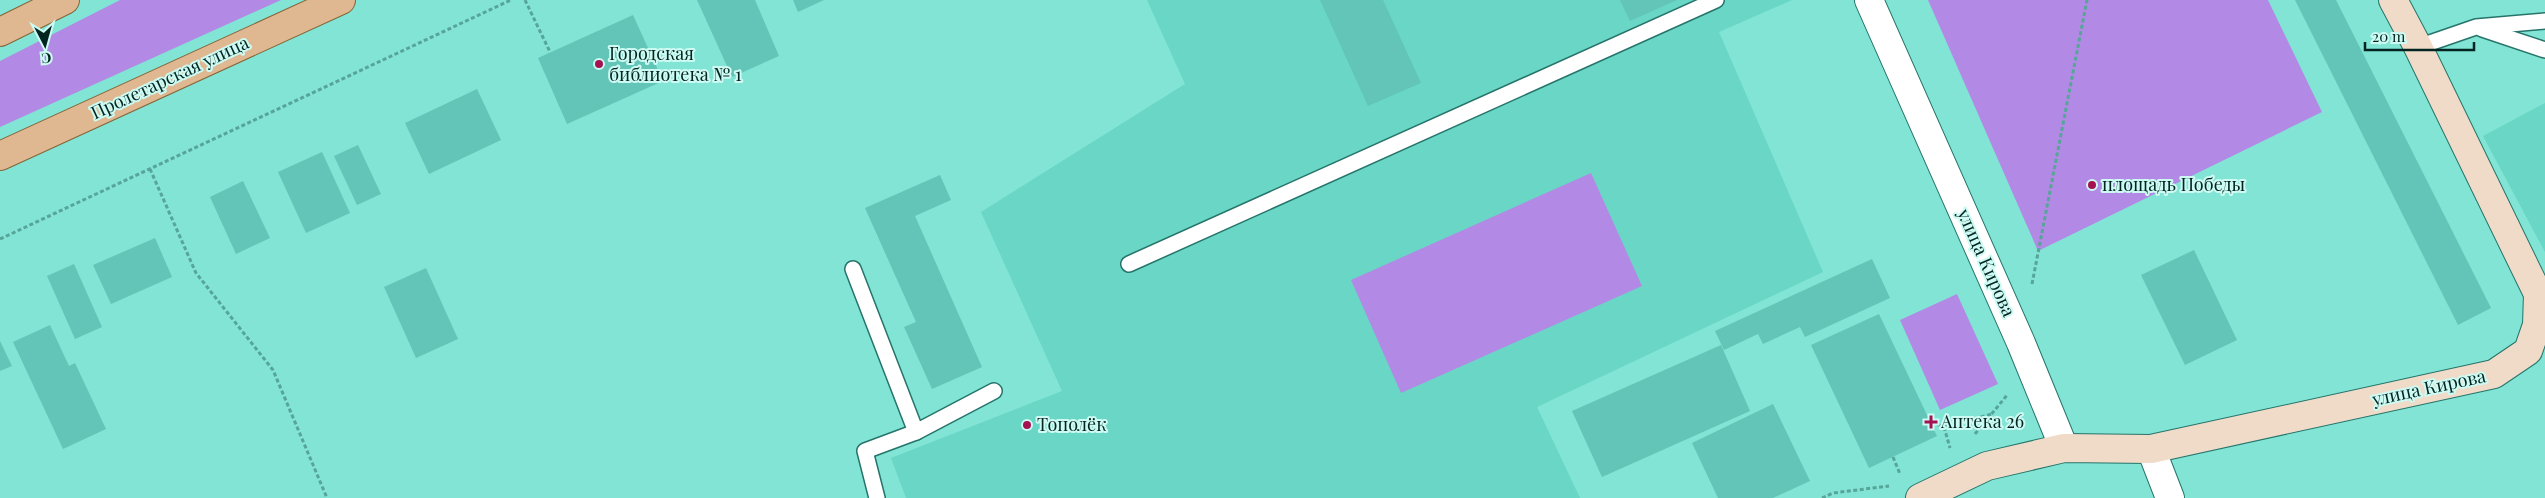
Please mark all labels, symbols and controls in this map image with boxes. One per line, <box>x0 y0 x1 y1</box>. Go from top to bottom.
north arrow <box>20 20 70 70</box>
scale bar <box>2365 20 2474 52</box>
text: 20 m <box>2372 26 2406 46</box>
street label: Пролетарская улица <box>87 30 253 124</box>
place label: Городская библиотека № 1 <box>609 41 742 86</box>
text: С <box>40 48 52 68</box>
marker: Городская библиотека № 1 <box>593 58 605 70</box>
place label: площадь Победы <box>2102 172 2246 196</box>
marker: площадь Победы <box>2086 179 2098 191</box>
street label: улица Кирова <box>1952 204 2021 320</box>
street label: улица Кирова <box>2369 363 2488 411</box>
place label: Аптека 26 <box>1940 409 2024 433</box>
place label: Тополёк <box>1037 412 1106 436</box>
marker: Аптека 26 <box>1925 416 1937 428</box>
marker: Тополёк <box>1021 419 1033 431</box>

